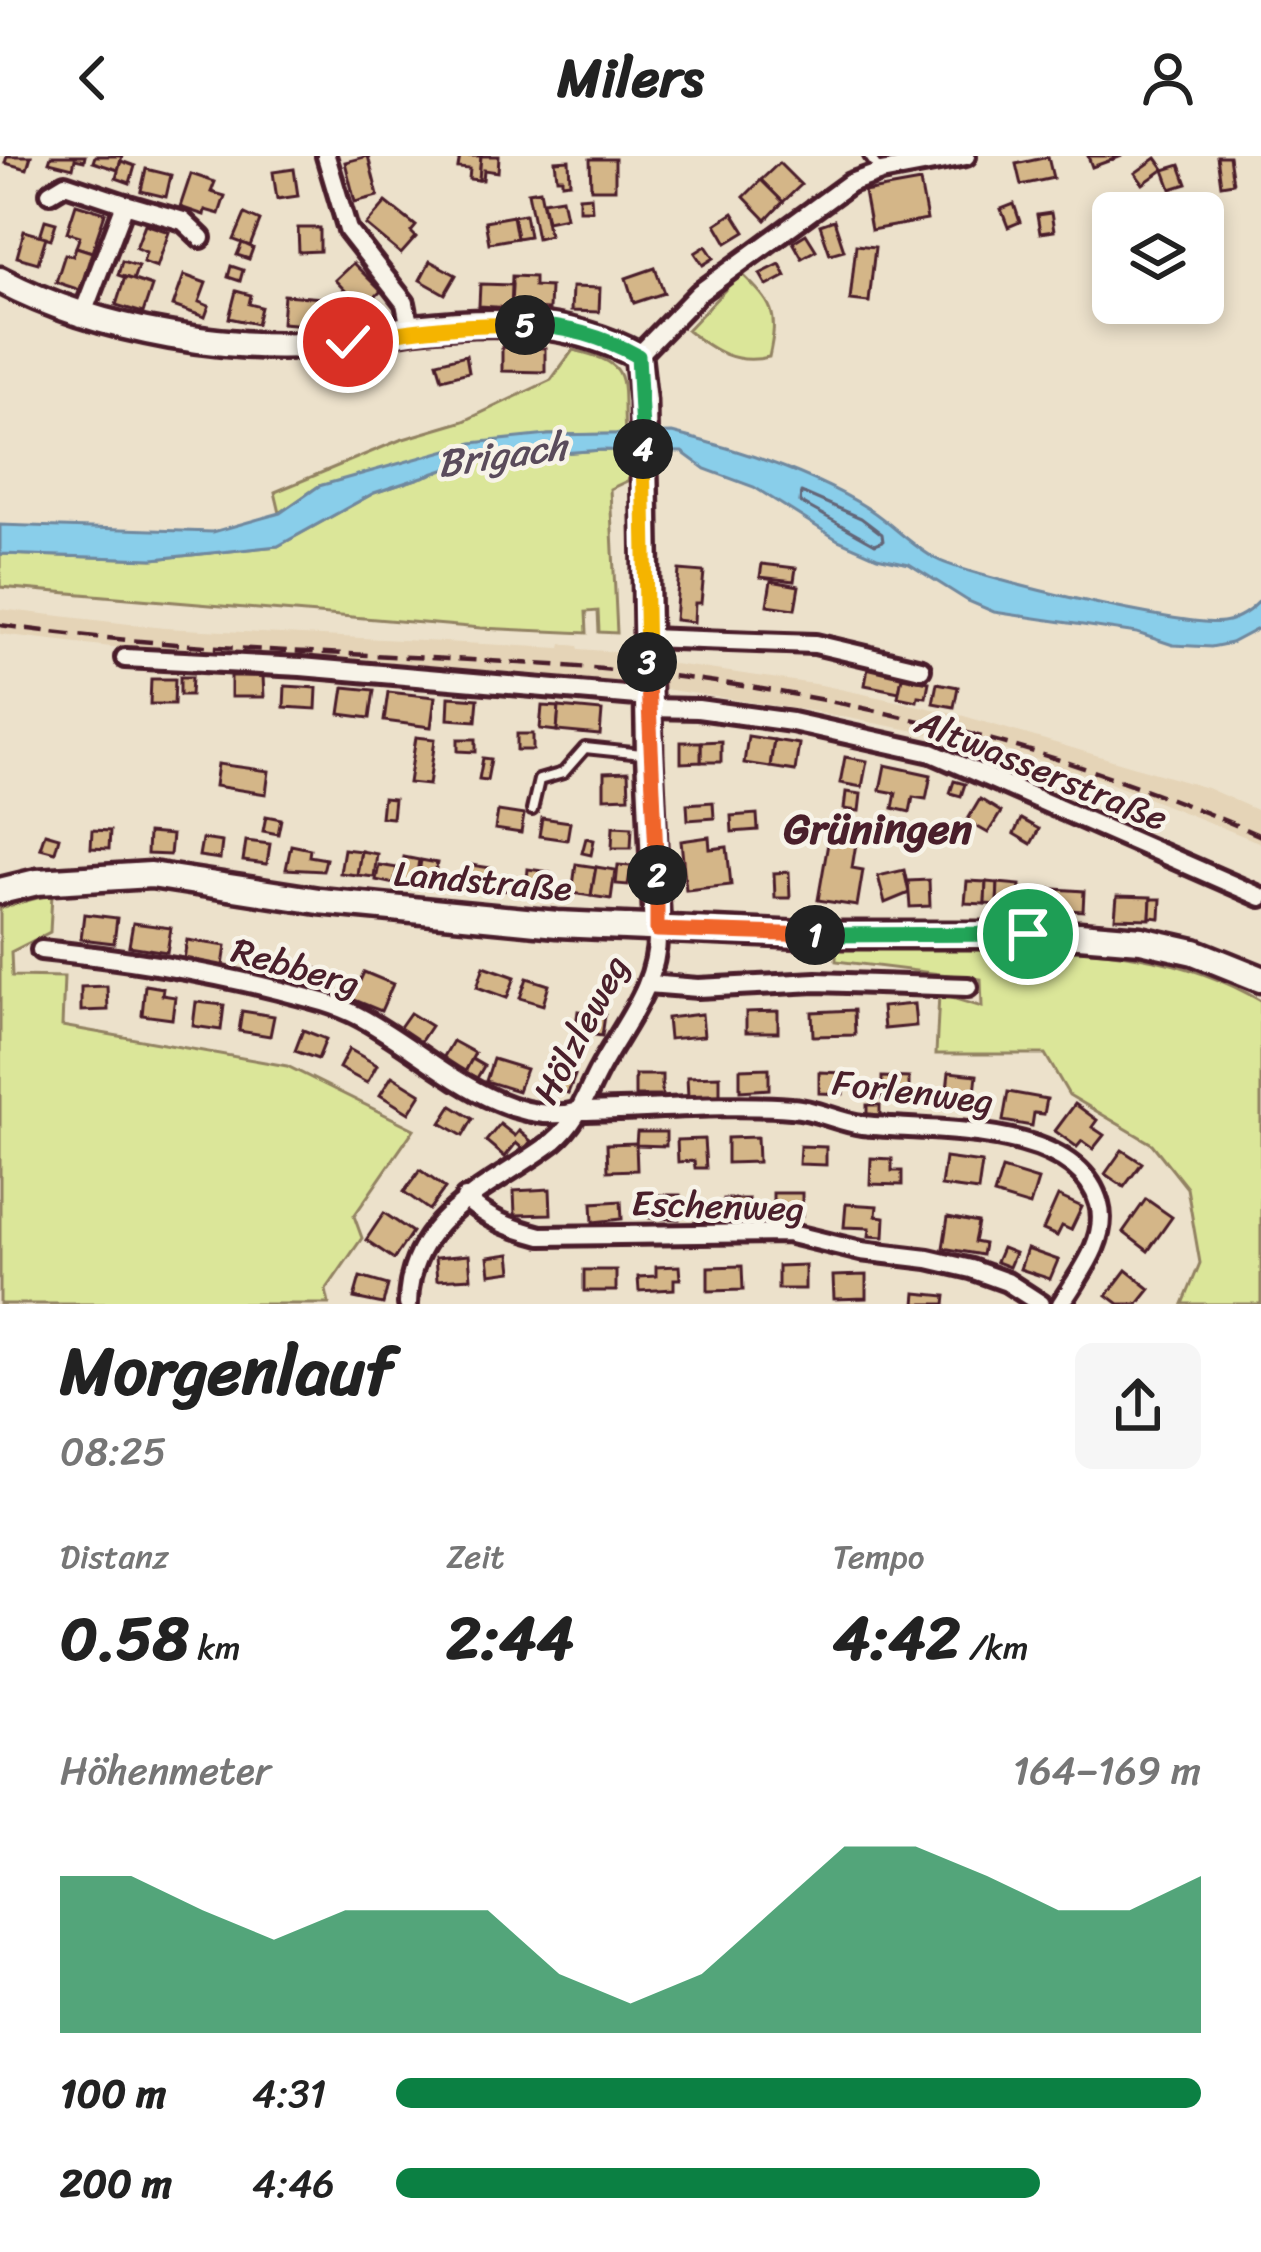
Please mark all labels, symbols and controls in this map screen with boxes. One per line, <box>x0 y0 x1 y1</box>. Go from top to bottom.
text: Milers <box>557 30 704 126</box>
icon: back <box>60 45 126 111</box>
icon: person <box>1135 45 1201 111</box>
map controls <box>1092 192 1224 324</box>
button: layers <box>1092 192 1224 324</box>
pin <box>297 291 399 393</box>
pin: 5 <box>495 295 555 355</box>
text: 5 <box>515 296 535 354</box>
icon: check <box>315 309 381 375</box>
water label: Brigach <box>433 411 575 498</box>
pin: 4 <box>613 419 673 479</box>
text: 4 <box>633 420 653 478</box>
pin: 3 <box>617 632 677 692</box>
text: 3 <box>638 633 656 691</box>
street label: Altwasserstraße <box>905 690 1178 850</box>
district label: Grüningen <box>784 792 973 866</box>
street label: Landstraße <box>391 841 575 921</box>
pin: 2 <box>627 845 687 905</box>
text: 2 <box>647 846 667 904</box>
pin <box>977 883 1079 985</box>
icon: arrive <box>995 901 1061 967</box>
pin: 1 <box>785 905 845 965</box>
text: 1 <box>808 906 822 964</box>
street label: Rebberg <box>224 918 367 1016</box>
street label: Hölzleweg <box>515 943 647 1116</box>
street label: Forlenweg <box>829 1050 997 1134</box>
street label: Eschenweg <box>630 1171 805 1241</box>
text: Morgenlauf <box>60 1313 394 1430</box>
button: share <box>1075 1343 1201 1469</box>
text: 08:25 <box>60 1417 166 1486</box>
text: Distanz <box>60 1528 169 1586</box>
text: Zeit <box>446 1528 505 1586</box>
text: Tempo <box>833 1528 925 1586</box>
text: 0.58 <box>60 1586 189 1692</box>
text: 2:44 <box>446 1586 574 1692</box>
text: 4:42 <box>833 1586 960 1692</box>
text: km <box>189 1619 240 1677</box>
text: /km <box>960 1619 1028 1677</box>
text: Höhenmeter <box>60 1736 271 1805</box>
text: 164–169 m <box>1013 1736 1201 1805</box>
text: 100 m <box>60 2059 166 2128</box>
text: 4:31 <box>252 2059 326 2128</box>
text: 200 m <box>60 2149 172 2218</box>
text: 4:46 <box>252 2149 335 2218</box>

